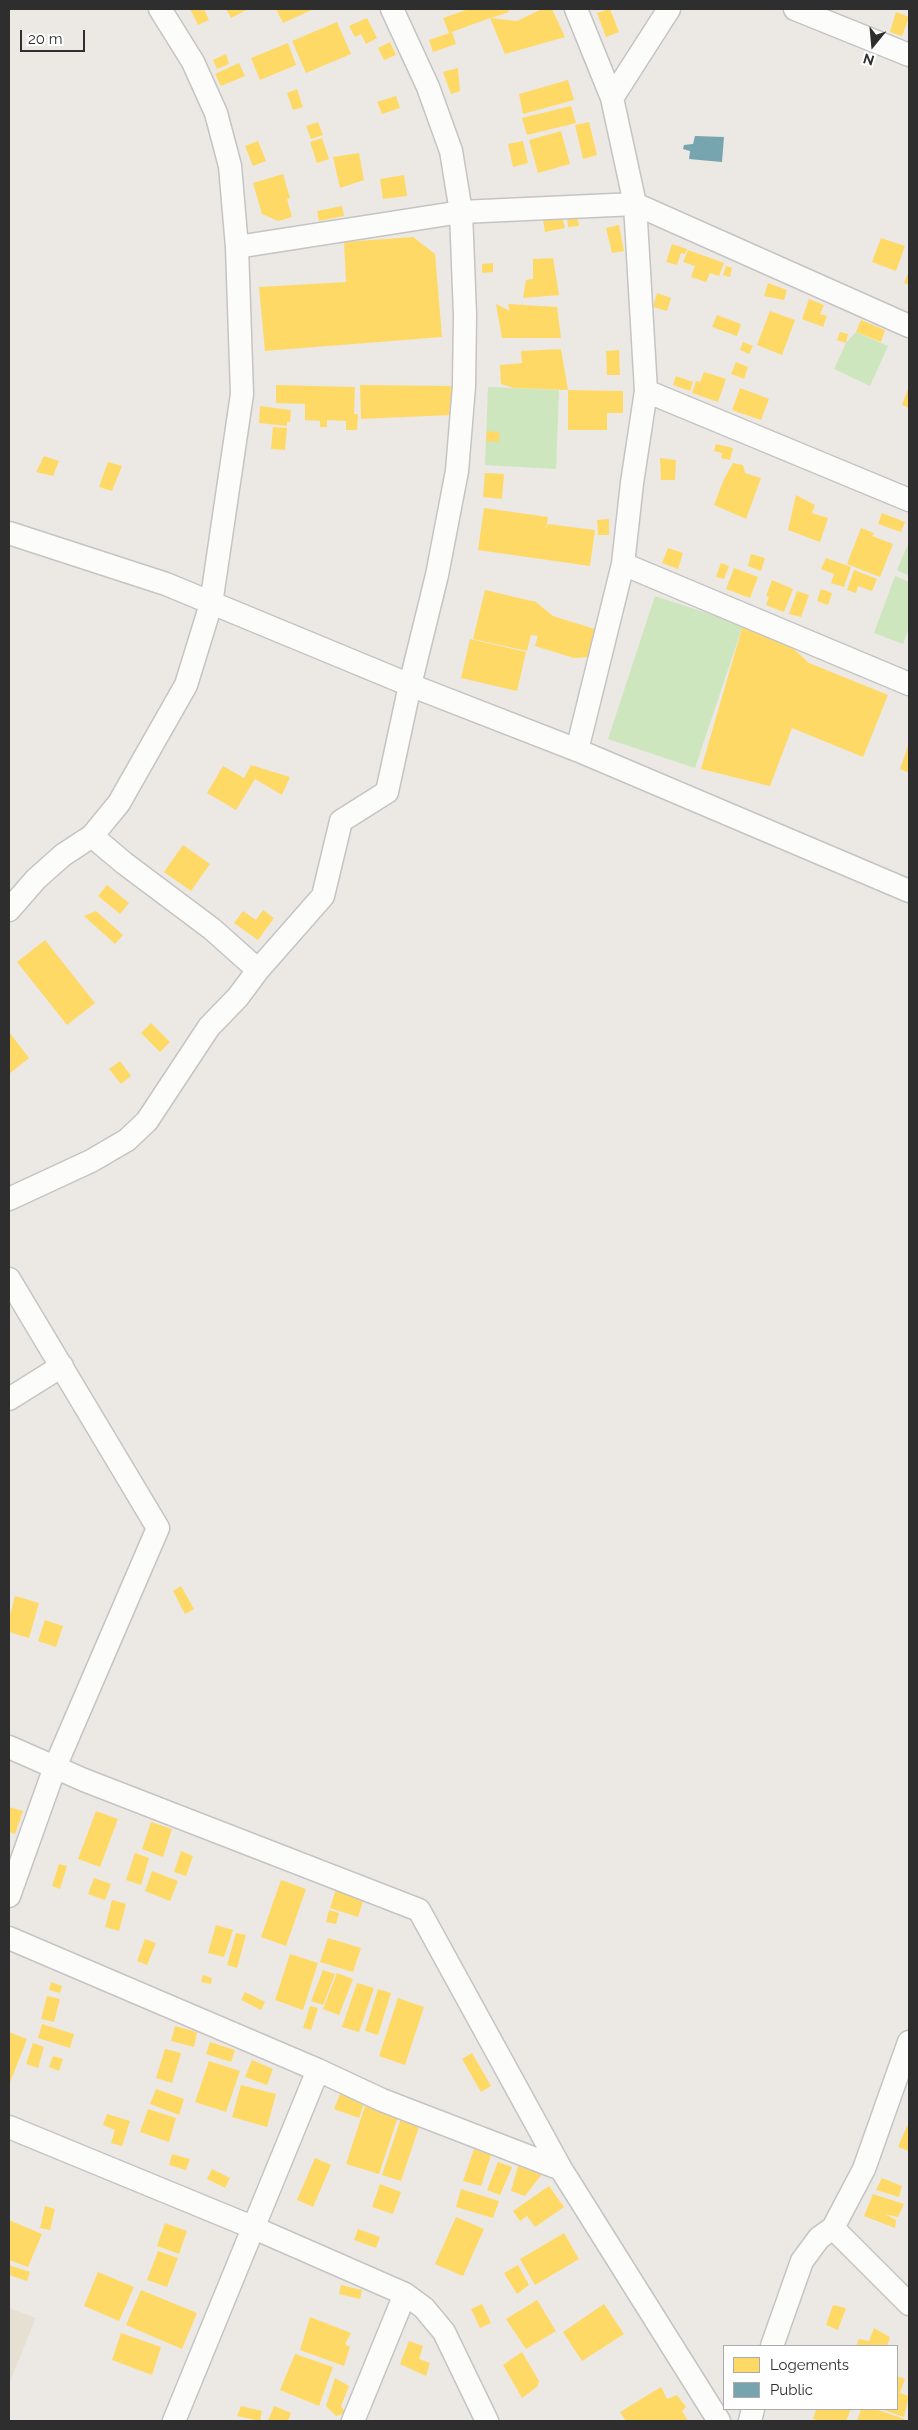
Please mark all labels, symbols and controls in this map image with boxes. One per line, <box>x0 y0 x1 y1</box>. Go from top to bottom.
scale bar <box>22 20 88 52</box>
north arrow <box>848 20 898 70</box>
text: 20 m <box>28 30 63 48</box>
text: N <box>861 50 876 69</box>
legend <box>723 2345 898 2410</box>
text: Logements <box>770 2356 849 2374</box>
text: Public <box>770 2381 813 2399</box>

